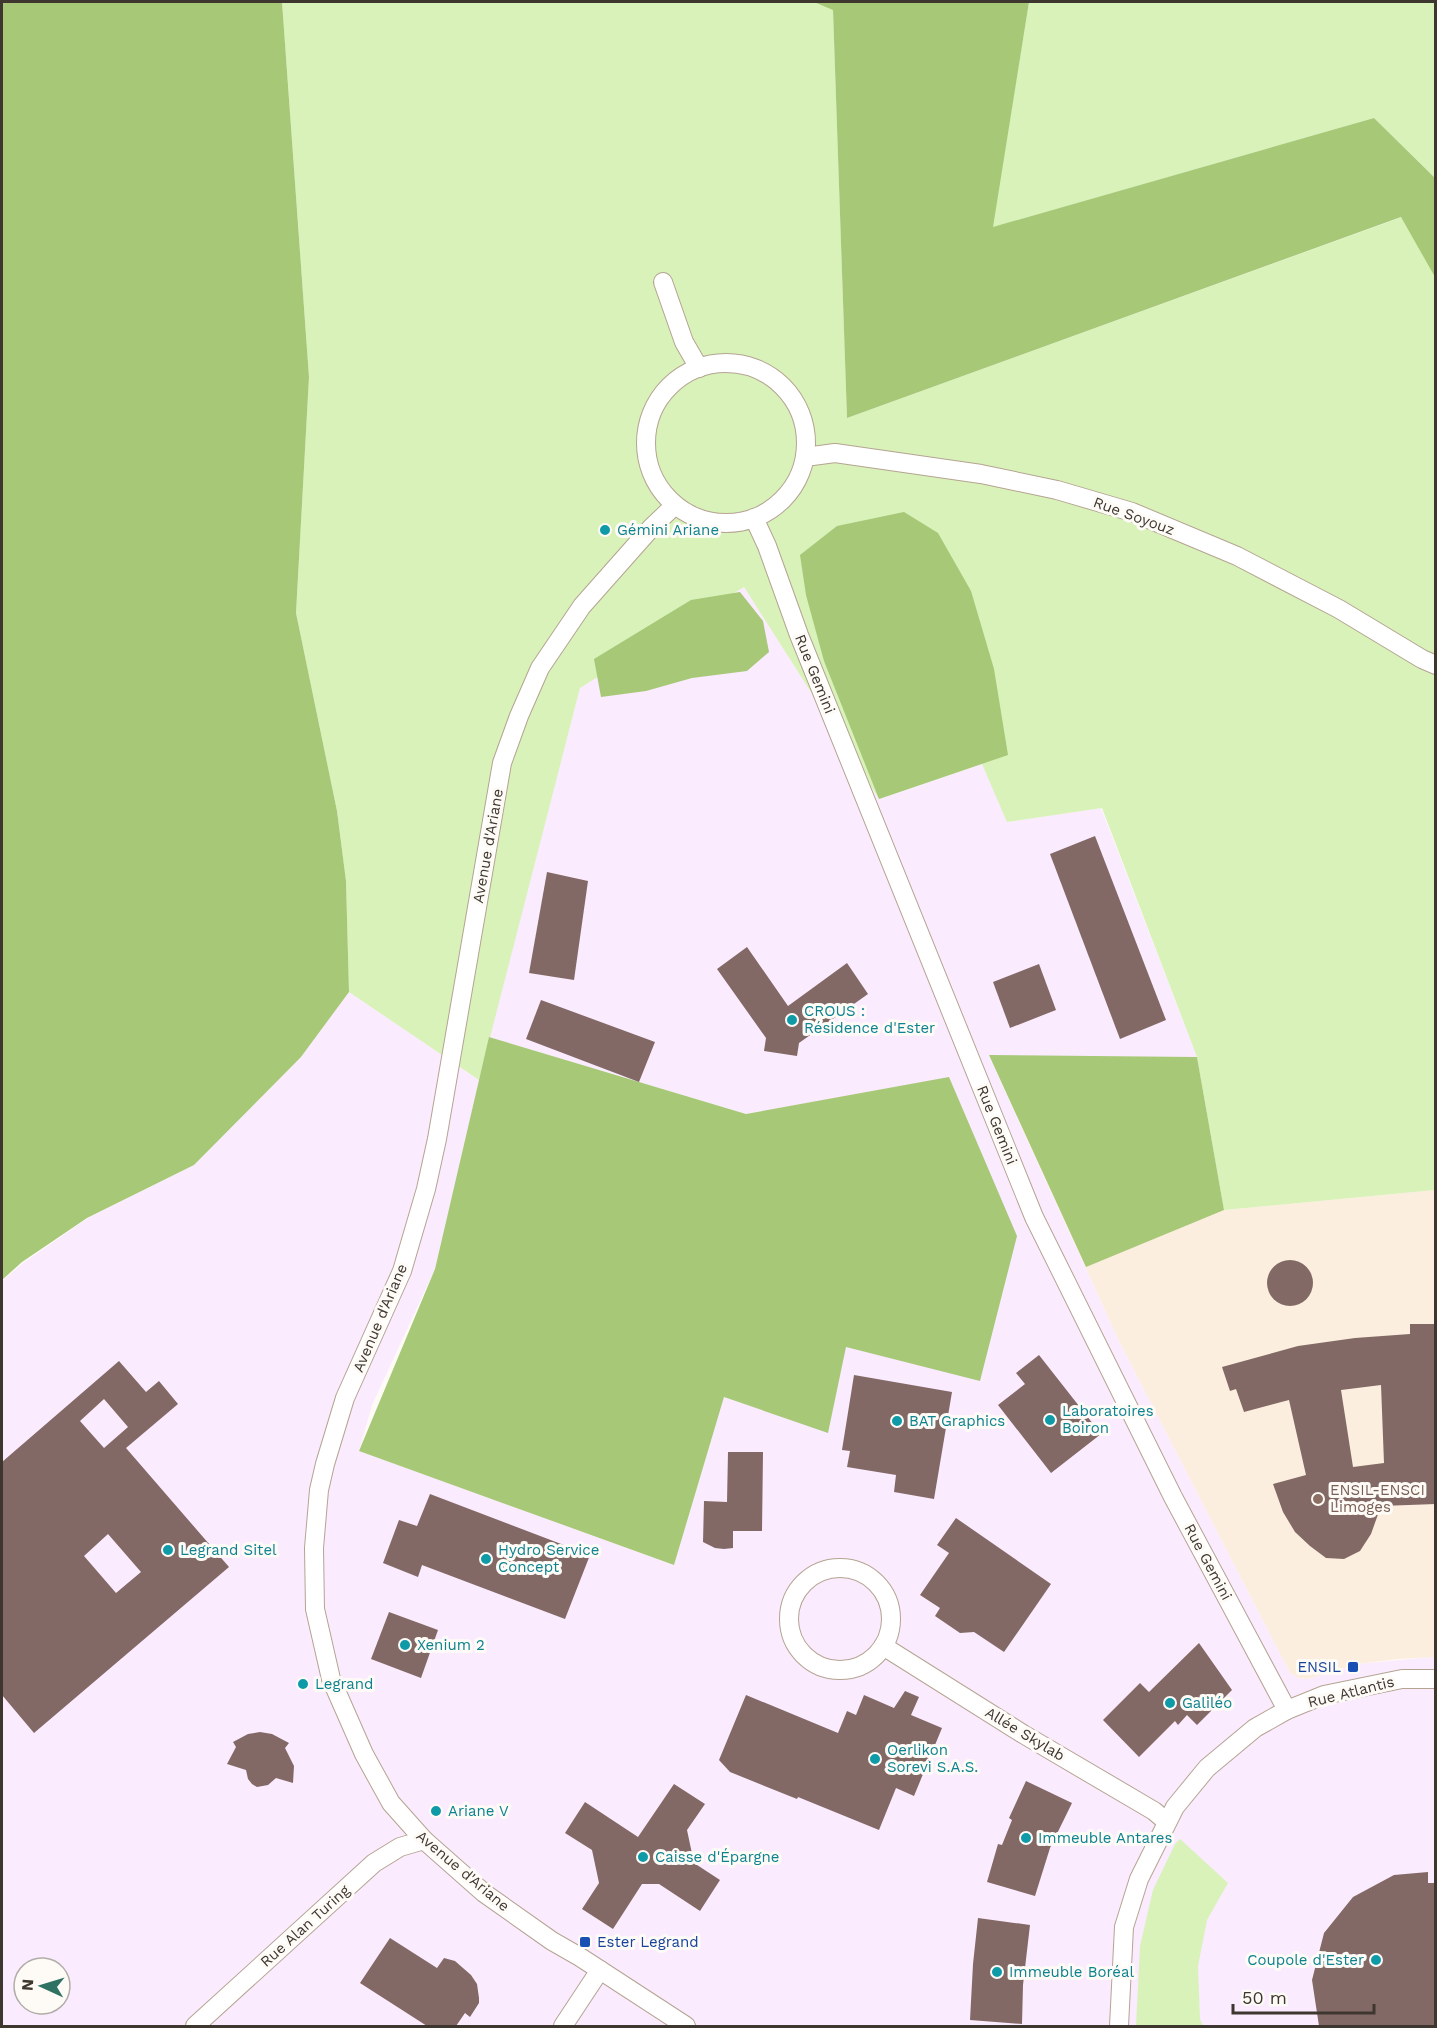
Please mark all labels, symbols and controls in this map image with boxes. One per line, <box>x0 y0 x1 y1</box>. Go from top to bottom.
street label: Rue Soyouz <box>1091 493 1177 539</box>
place label: Gémini Ariane <box>617 521 719 539</box>
marker: Gémini Ariane <box>598 523 612 537</box>
street label: Rue Gemini <box>791 632 839 716</box>
street label: Avenue d'Ariane <box>469 787 507 905</box>
place label: CROUS : Résidence d'Ester <box>804 1002 935 1037</box>
marker: CROUS : Résidence d'Ester <box>785 1013 799 1027</box>
street label: Rue Gemini <box>973 1083 1021 1167</box>
street label: Avenue d'Ariane <box>349 1261 411 1375</box>
place label: Laboratoires Boiron <box>1062 1402 1154 1437</box>
place label: BAT Graphics <box>909 1412 1005 1430</box>
marker: Laboratoires Boiron <box>1043 1413 1057 1427</box>
marker: BAT Graphics <box>890 1414 904 1428</box>
place label: ENSIL-ENSCI Limoges <box>1330 1481 1425 1516</box>
marker: ENSIL-ENSCI Limoges <box>1311 1492 1325 1506</box>
street label: Rue Gemini <box>1180 1521 1236 1603</box>
place label: Legrand Sitel <box>180 1541 277 1559</box>
place label: Hydro Service Concept <box>498 1541 599 1576</box>
marker: Legrand Sitel <box>161 1543 175 1557</box>
marker: Hydro Service Concept <box>479 1552 493 1566</box>
place label: Xenium 2 <box>417 1636 485 1654</box>
marker: Xenium 2 <box>398 1638 412 1652</box>
place label: ENSIL <box>1297 1658 1341 1676</box>
marker: ENSIL <box>1346 1660 1360 1674</box>
street label: Rue Atlantis <box>1306 1673 1396 1711</box>
place label: Legrand <box>315 1675 373 1693</box>
marker: Legrand <box>296 1677 310 1691</box>
place label: Galiléo <box>1182 1694 1232 1712</box>
marker: Galiléo <box>1163 1696 1177 1710</box>
street label: Allée Skylab <box>982 1703 1068 1765</box>
place label: Oerlikon Sorevi S.A.S. <box>887 1741 978 1776</box>
marker: Oerlikon Sorevi S.A.S. <box>868 1752 882 1766</box>
place label: Ariane V <box>448 1802 509 1820</box>
marker: Ariane V <box>429 1804 443 1818</box>
street label: Avenue d'Ariane <box>413 1827 513 1915</box>
place label: Immeuble Antares <box>1038 1829 1172 1847</box>
marker: Immeuble Antares <box>1019 1831 1033 1845</box>
place label: Caisse d'Épargne <box>655 1848 779 1866</box>
marker: Caisse d'Épargne <box>636 1850 650 1864</box>
street label: Rue Alan Turing <box>257 1881 353 1971</box>
place label: Ester Legrand <box>597 1933 699 1951</box>
marker: Ester Legrand <box>578 1935 592 1949</box>
place label: Coupole d'Ester <box>1247 1951 1364 1969</box>
marker: Coupole d'Ester <box>1369 1953 1383 1967</box>
north arrow <box>12 1956 72 2016</box>
place label: Immeuble Boréal <box>1009 1963 1134 1981</box>
marker: Immeuble Boréal <box>990 1965 1004 1979</box>
scale bar <box>1233 1977 1374 2015</box>
text: N <box>18 1978 37 1992</box>
text: 50 m <box>1242 1987 1287 2008</box>

